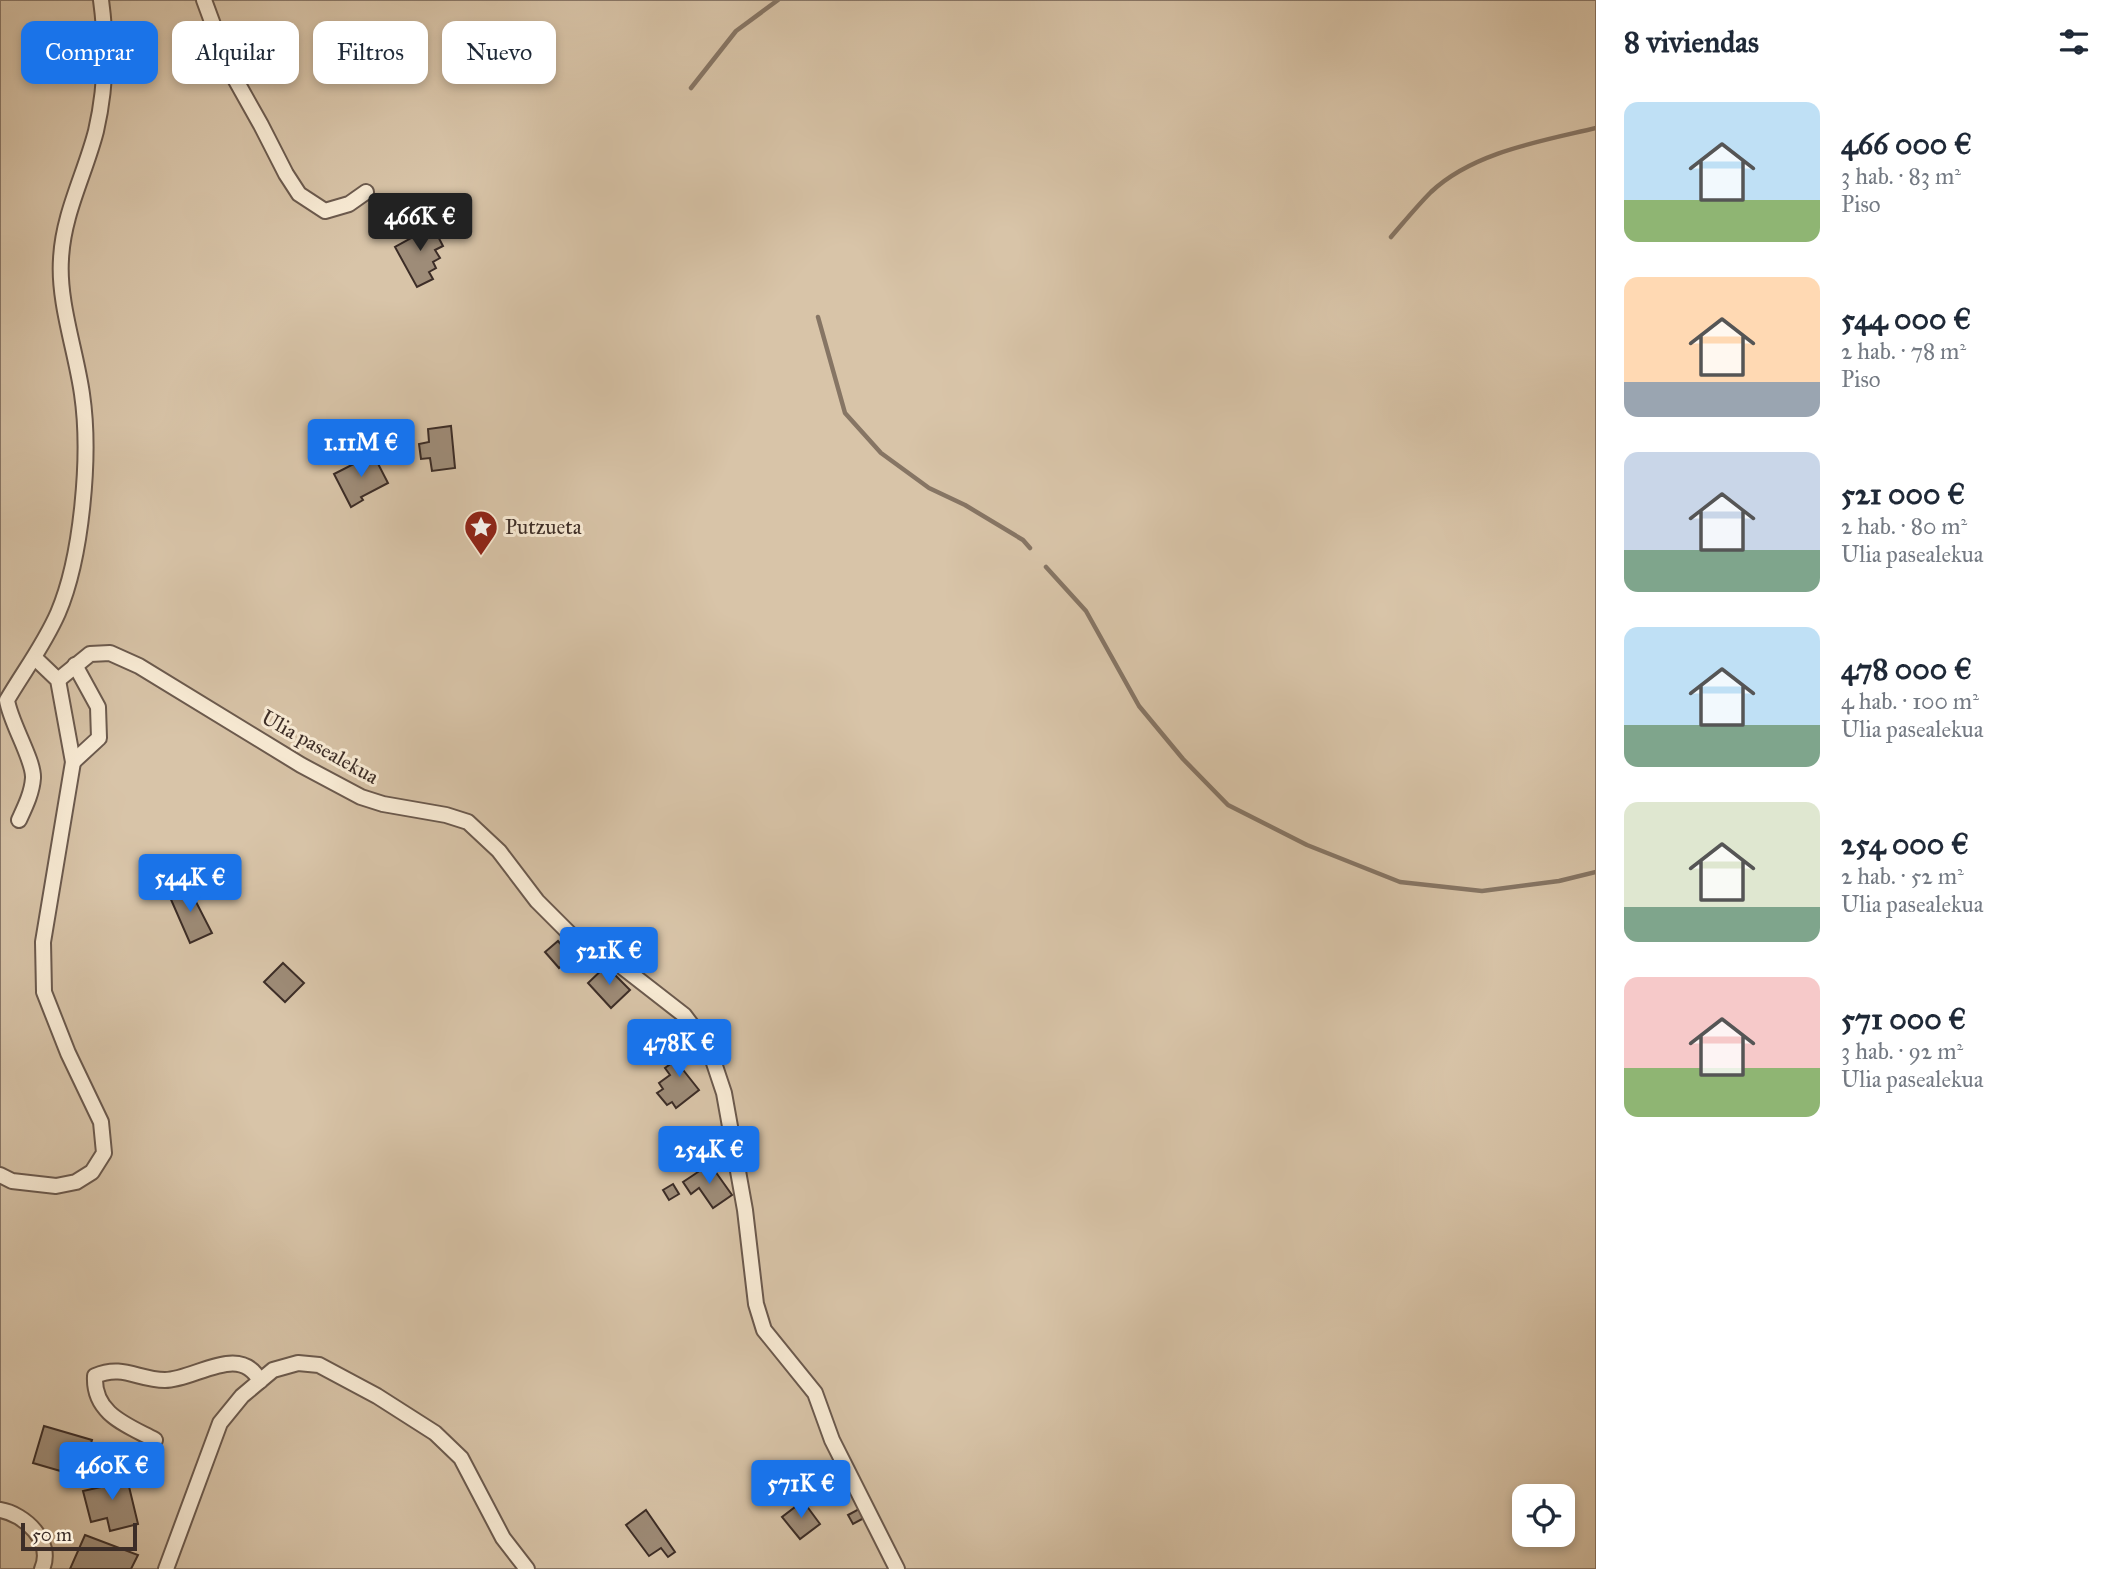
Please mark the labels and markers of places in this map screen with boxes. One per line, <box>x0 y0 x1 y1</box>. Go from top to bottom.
pin: 466K € <box>363 194 477 253</box>
pin: 1.11M € <box>296 420 426 479</box>
place icon: Putzueta <box>462 508 500 557</box>
place label: Putzueta <box>505 514 582 540</box>
pin: 544K € <box>133 855 247 914</box>
pin: 521K € <box>552 928 666 987</box>
pin: 478K € <box>622 1020 736 1079</box>
pin: 254K € <box>652 1126 766 1186</box>
pin: 460K € <box>55 1442 169 1502</box>
pin: 571K € <box>744 1460 858 1520</box>

